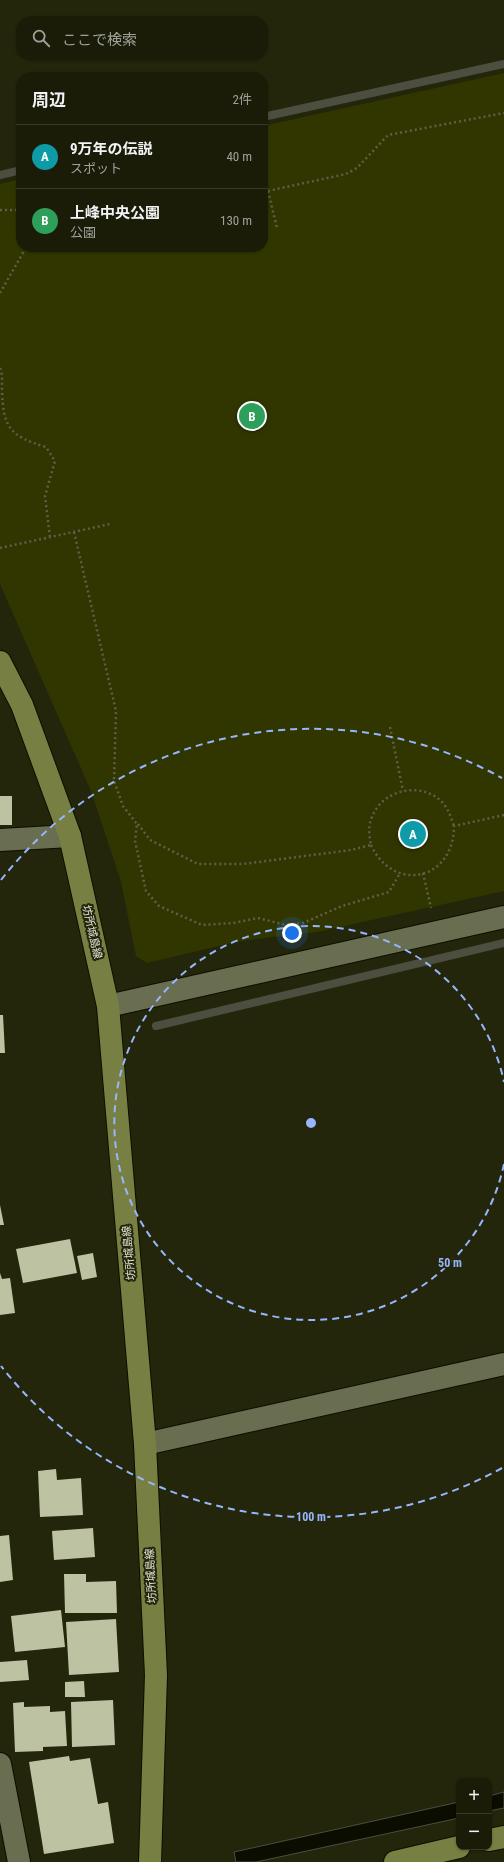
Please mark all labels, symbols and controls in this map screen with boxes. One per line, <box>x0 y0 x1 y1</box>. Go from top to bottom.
search box <box>16 16 268 60</box>
icon: search <box>30 27 52 49</box>
text: ここで検索 <box>62 31 137 49</box>
text: 周辺 <box>32 90 66 110</box>
text: 2件 <box>233 92 252 107</box>
text: 9万年の伝説 <box>70 140 153 158</box>
text: A <box>41 149 49 164</box>
text: 40 m <box>226 149 252 164</box>
text: スポット <box>70 161 122 176</box>
text: 上峰中央公園 <box>70 204 160 222</box>
text: B <box>41 213 49 228</box>
text: 130 m <box>220 213 252 228</box>
text: 公園 <box>70 225 96 240</box>
pin: B <box>239 401 265 431</box>
pin: A <box>400 819 426 849</box>
street label: 坊所城島線 <box>79 904 105 960</box>
your location <box>282 923 302 943</box>
centre of rings <box>304 1116 318 1130</box>
street label: 坊所城島線 <box>120 1225 138 1281</box>
text: 50 m <box>438 1256 462 1270</box>
text: 100 m <box>296 1510 326 1524</box>
street label: 坊所城島線 <box>143 1548 159 1604</box>
map controls <box>456 1778 492 1850</box>
button: + <box>456 1778 492 1814</box>
button: − <box>456 1814 492 1850</box>

